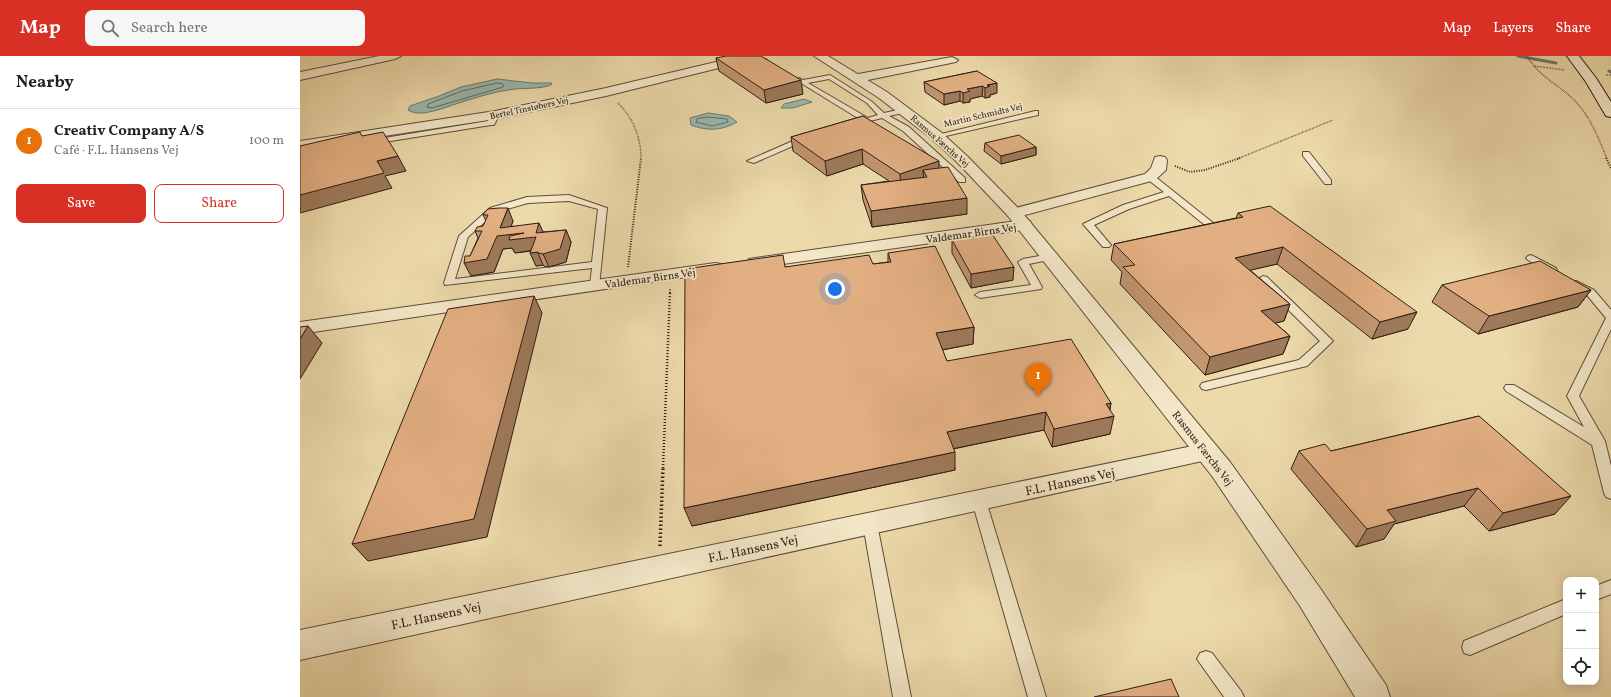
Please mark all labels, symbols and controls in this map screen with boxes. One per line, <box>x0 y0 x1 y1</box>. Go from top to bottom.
search box <box>85 10 365 46</box>
text: Map <box>20 15 61 41</box>
icon: search <box>99 17 121 39</box>
text: Search here <box>131 18 208 39</box>
text: Map <box>1443 19 1471 38</box>
text: Layers <box>1493 19 1533 38</box>
text: Share <box>1555 19 1591 38</box>
text: Nearby <box>16 71 74 94</box>
street label: Bertel Tinstøbers Vej <box>489 94 570 123</box>
street label: Martin Schmidts Vej <box>943 100 1024 131</box>
street label: Rasmus Færchs Vej <box>907 112 972 171</box>
text: Creativ Company A/S <box>54 121 204 142</box>
text: 1 <box>26 132 32 150</box>
text: 100 m <box>249 132 284 150</box>
text: Café · F.L. Hansens Vej <box>54 142 179 160</box>
button: Save <box>16 184 146 223</box>
button: Share <box>154 184 284 223</box>
street label: Valdemar Birns Vej <box>925 221 1018 248</box>
street label: Valdemar Birns Vej <box>604 266 697 293</box>
your location <box>825 279 845 299</box>
pin: 1 <box>1025 363 1051 396</box>
street label: Rasmus Færchs Vej <box>1168 408 1236 489</box>
street label: F.L. Hansens Vej <box>1024 465 1117 501</box>
street label: F.L. Hansens Vej <box>707 532 800 568</box>
map controls <box>1563 577 1599 685</box>
button: + <box>1563 577 1599 613</box>
street label: F.L. Hansens Vej <box>390 599 483 635</box>
button: − <box>1563 613 1599 649</box>
button: locate <box>1563 649 1599 685</box>

